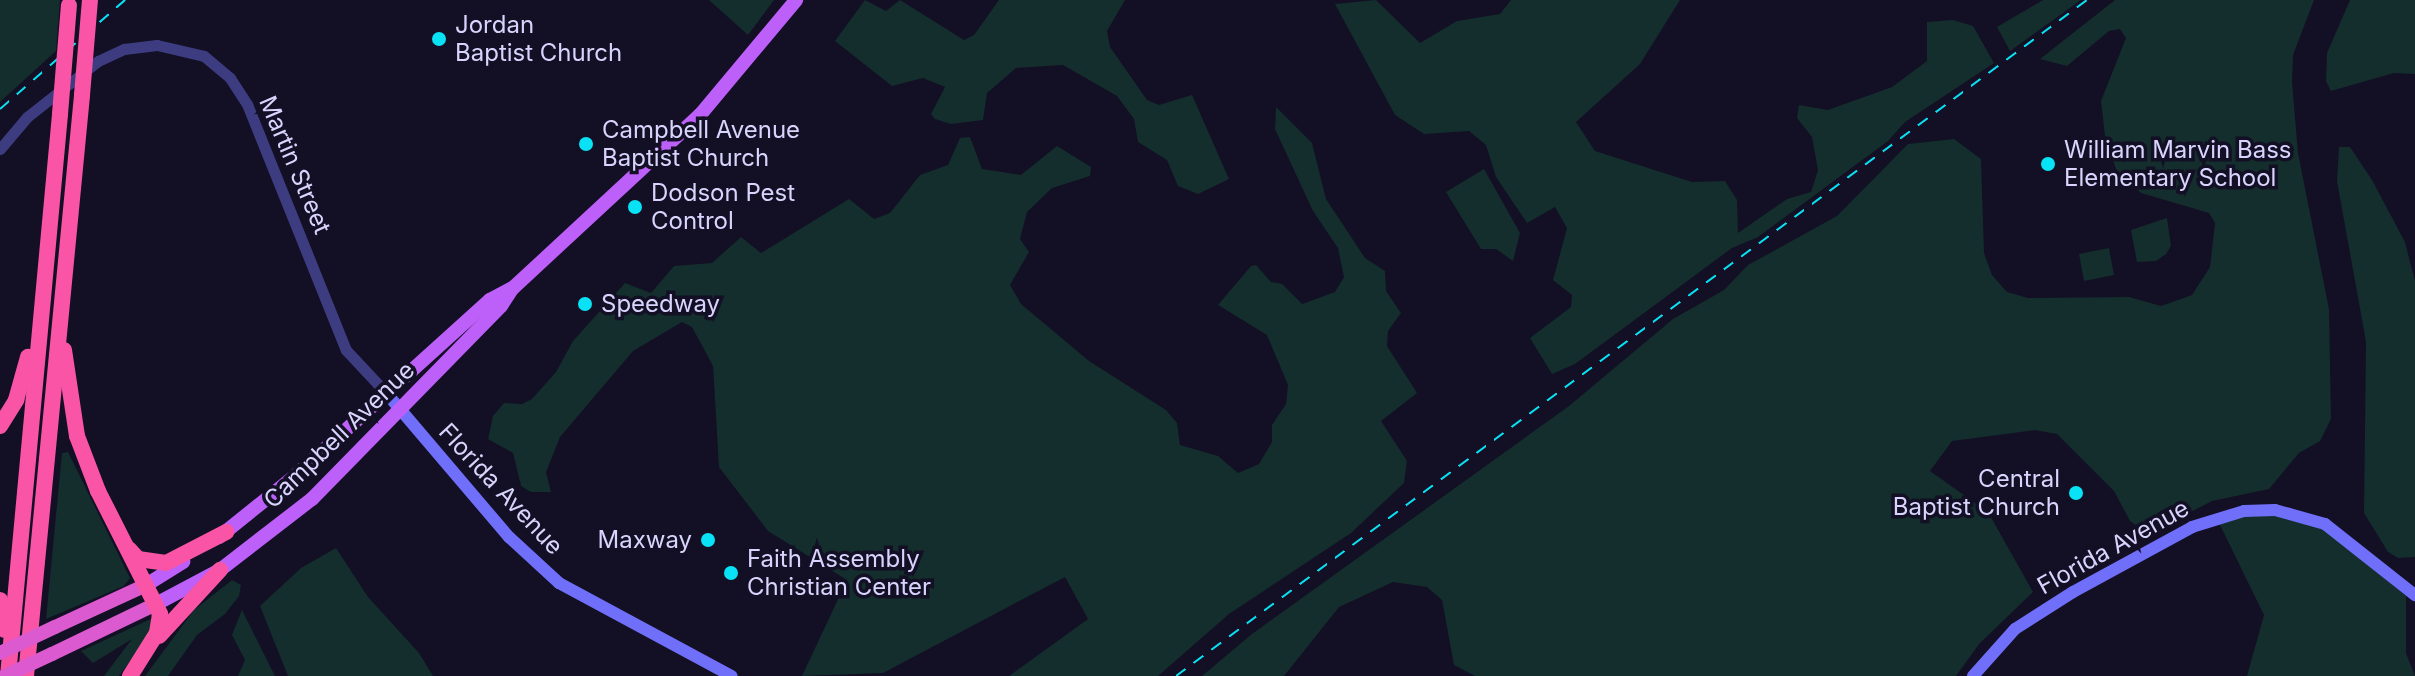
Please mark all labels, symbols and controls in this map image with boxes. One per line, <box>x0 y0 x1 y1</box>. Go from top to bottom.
place label: Jordan Baptist Church <box>455 11 622 67</box>
marker: Jordan Baptist Church <box>430 30 448 48</box>
street label: Martin Street <box>253 92 337 238</box>
place label: Campbell Avenue Baptist Church <box>602 116 800 172</box>
marker: Campbell Avenue Baptist Church <box>577 135 595 153</box>
place label: William Marvin Bass Elementary School <box>2064 136 2291 192</box>
marker: William Marvin Bass Elementary School <box>2039 155 2057 173</box>
place label: Dodson Pest Control <box>651 179 795 235</box>
marker: Dodson Pest Control <box>626 198 644 216</box>
place label: Speedway <box>601 290 720 318</box>
marker: Speedway <box>576 295 594 313</box>
street label: Campbell Avenue <box>258 356 420 514</box>
street label: Florida Avenue <box>433 417 569 561</box>
place label: Central Baptist Church <box>1893 465 2060 521</box>
marker: Central Baptist Church <box>2067 484 2085 502</box>
street label: Florida Avenue <box>2032 493 2194 601</box>
place label: Maxway <box>597 526 692 554</box>
marker: Maxway <box>699 531 717 549</box>
place label: Faith Assembly Christian Center <box>747 545 931 601</box>
marker: Faith Assembly Christian Center <box>722 564 740 582</box>

